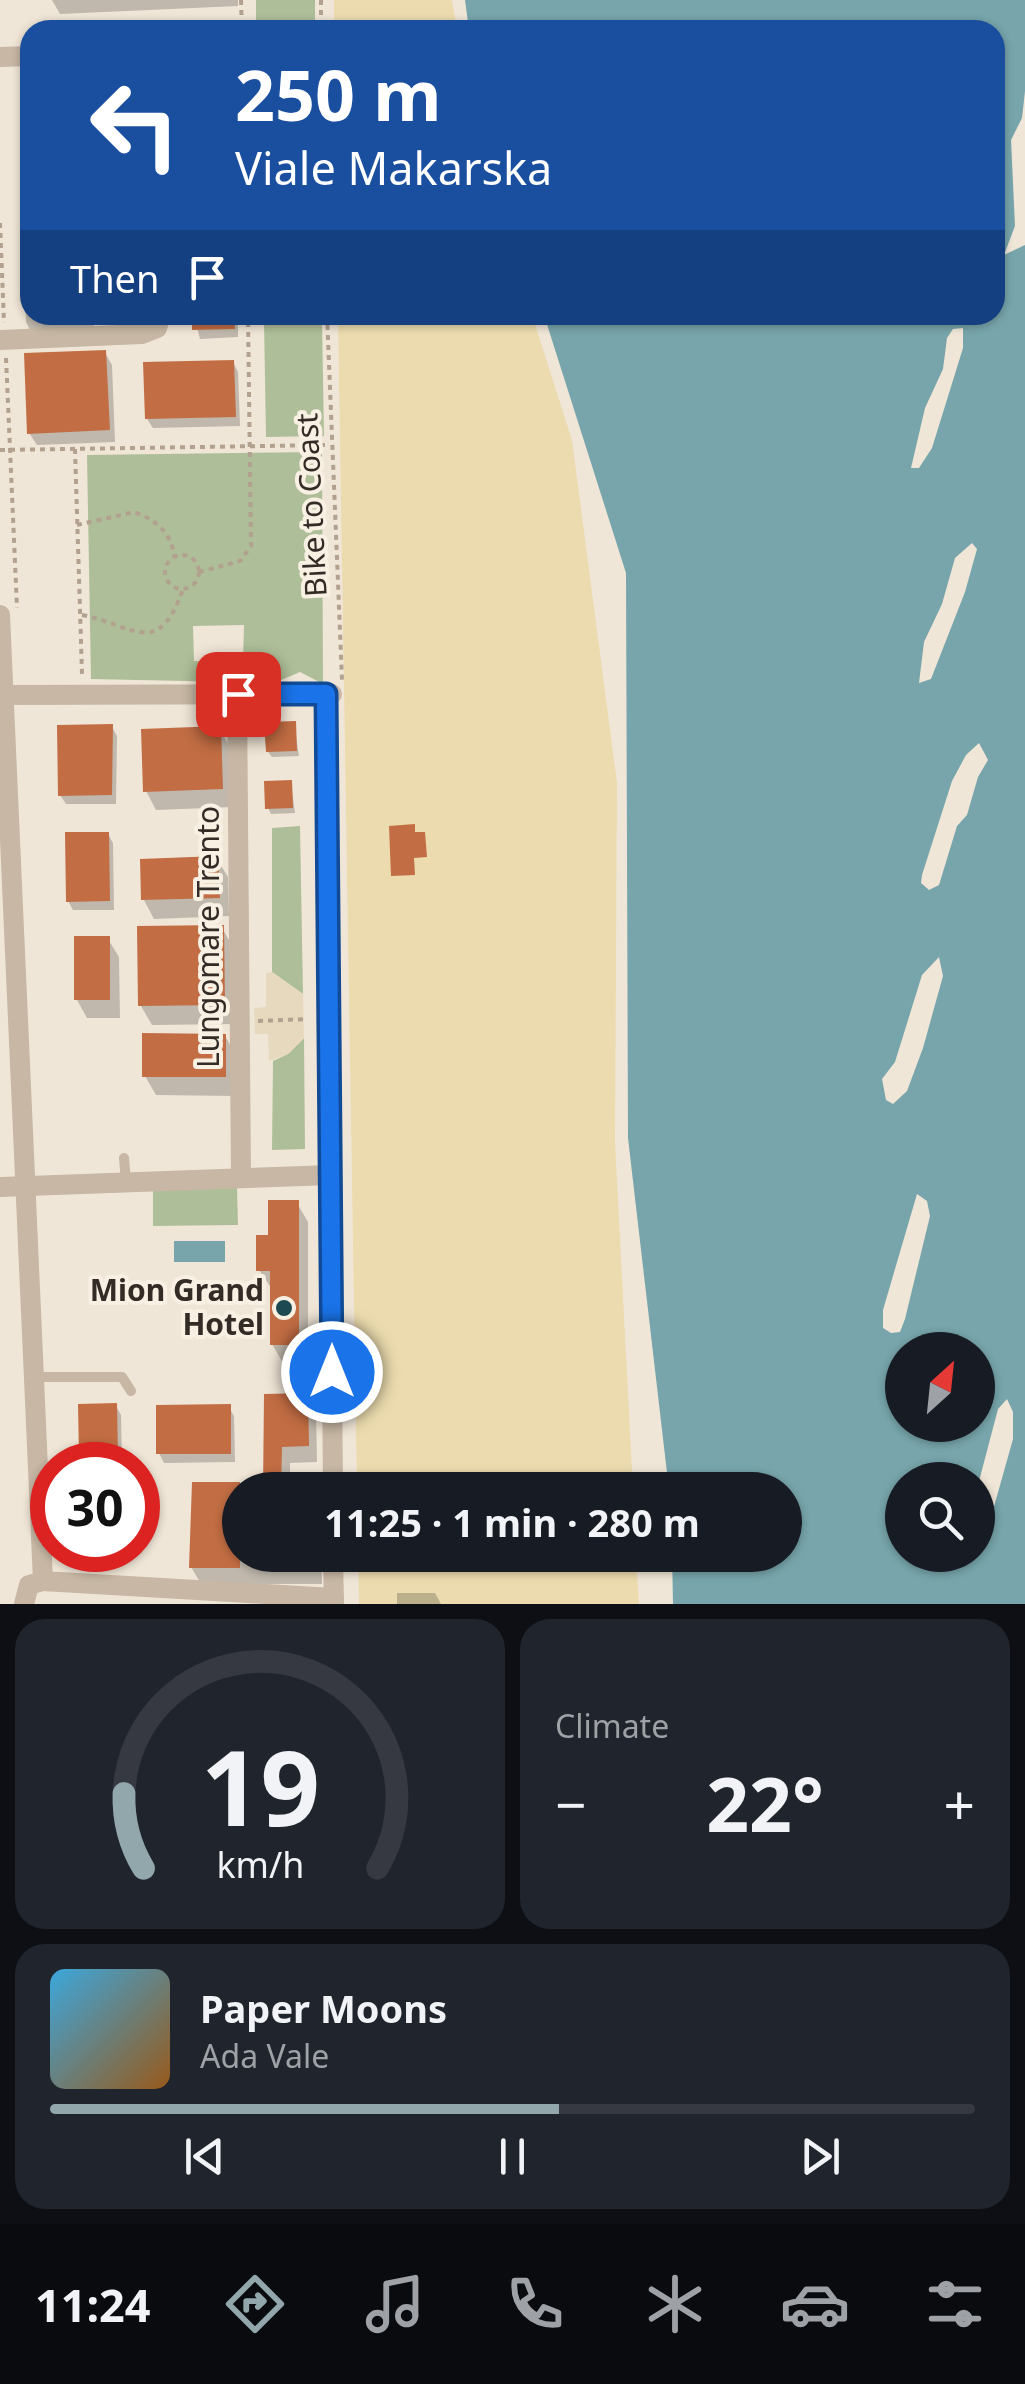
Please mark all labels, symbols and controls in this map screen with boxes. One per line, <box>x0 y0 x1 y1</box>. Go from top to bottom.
text: 250 m <box>235 46 442 142</box>
icon: left <box>70 60 200 190</box>
text: Viale Makarska <box>235 137 552 198</box>
icon: arrive <box>180 250 235 305</box>
text: Then <box>70 252 160 304</box>
street label: Bike to Coast <box>285 412 336 598</box>
pin <box>196 652 281 737</box>
icon: arrive <box>211 667 266 722</box>
street label: Lungomare Trento <box>187 806 228 1068</box>
place label: Mion Grand Hotel <box>90 1269 264 1344</box>
marker: Mion Grand Hotel <box>273 1297 295 1319</box>
position arrow <box>280 1320 384 1424</box>
north arrow <box>885 1332 995 1442</box>
map controls <box>885 1332 995 1572</box>
speed limit sign: 30 <box>30 1442 160 1572</box>
button: search <box>885 1462 995 1572</box>
text: 11:25 · 1 min · 280 m <box>324 1496 700 1548</box>
text: Climate <box>555 1704 669 1747</box>
text: 19 <box>201 1715 319 1856</box>
text: 22° <box>706 1752 824 1854</box>
text: − <box>555 1766 586 1841</box>
text: + <box>944 1766 975 1841</box>
text: km/h <box>216 1840 304 1888</box>
text: Paper Moons <box>200 1982 447 2034</box>
text: Ada Vale <box>200 2034 329 2077</box>
icon: previous <box>177 2129 232 2184</box>
icon: pause <box>485 2129 540 2184</box>
icon: next <box>793 2129 848 2184</box>
icon: directions <box>220 2269 290 2339</box>
icon: music <box>360 2269 430 2339</box>
icon: phone <box>500 2269 570 2339</box>
icon: climate <box>640 2269 710 2339</box>
icon: car <box>780 2269 850 2339</box>
icon: filters <box>920 2269 990 2339</box>
text: 11:24 <box>35 2274 151 2335</box>

